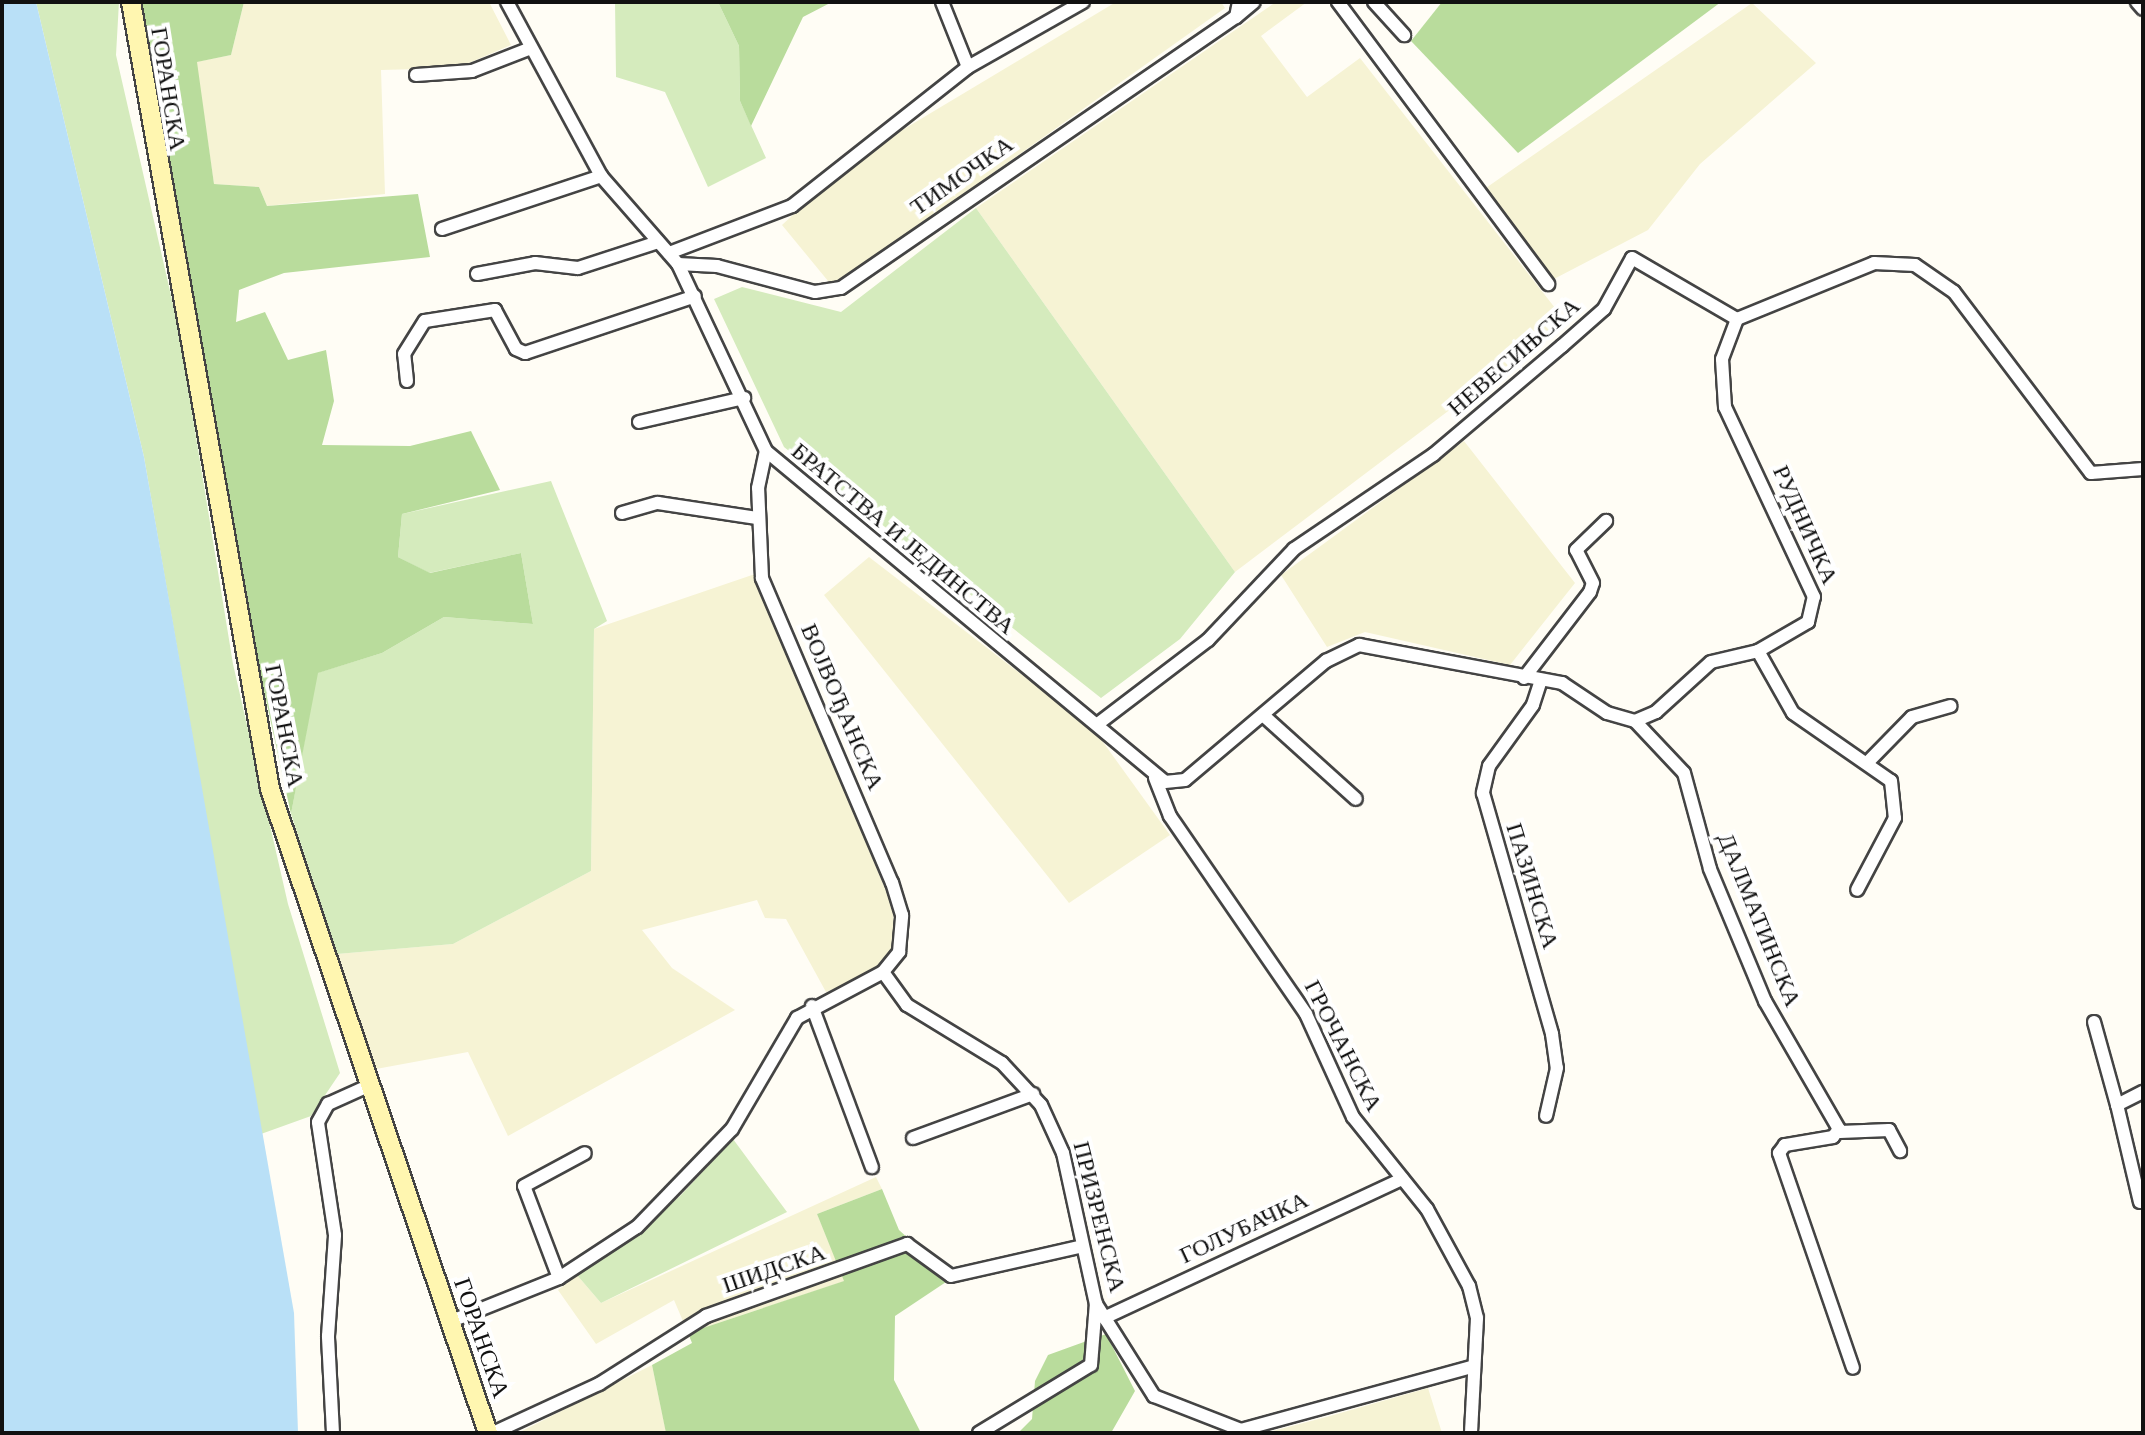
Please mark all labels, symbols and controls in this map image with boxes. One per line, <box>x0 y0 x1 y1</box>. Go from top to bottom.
street label: ГОРАНСКА <box>144 25 192 153</box>
street label: ТИМОЧКА <box>905 130 1019 222</box>
street label: НЕВЕСИЊСКА <box>1442 292 1586 422</box>
street label: БРАТСТВА И ЈЕДИНСТВА <box>785 437 1021 641</box>
street label: РУДНИЧКА <box>1766 461 1844 589</box>
street label: ВОЈВОЂАНСКА <box>794 619 890 795</box>
street label: ГОРАНСКА <box>258 662 310 790</box>
street label: ПАЗИНСКА <box>1499 820 1565 952</box>
street label: ДАЛМАТИНСКА <box>1711 829 1807 1011</box>
street label: ГРОЧАНСКА <box>1298 975 1388 1117</box>
street label: ПРИЗРЕНСКА <box>1066 1138 1132 1296</box>
street label: ГОЛУБАЧКА <box>1175 1186 1313 1270</box>
street label: ШИДСКА <box>719 1238 829 1300</box>
street label: ГОРАНСКА <box>447 1274 515 1402</box>

